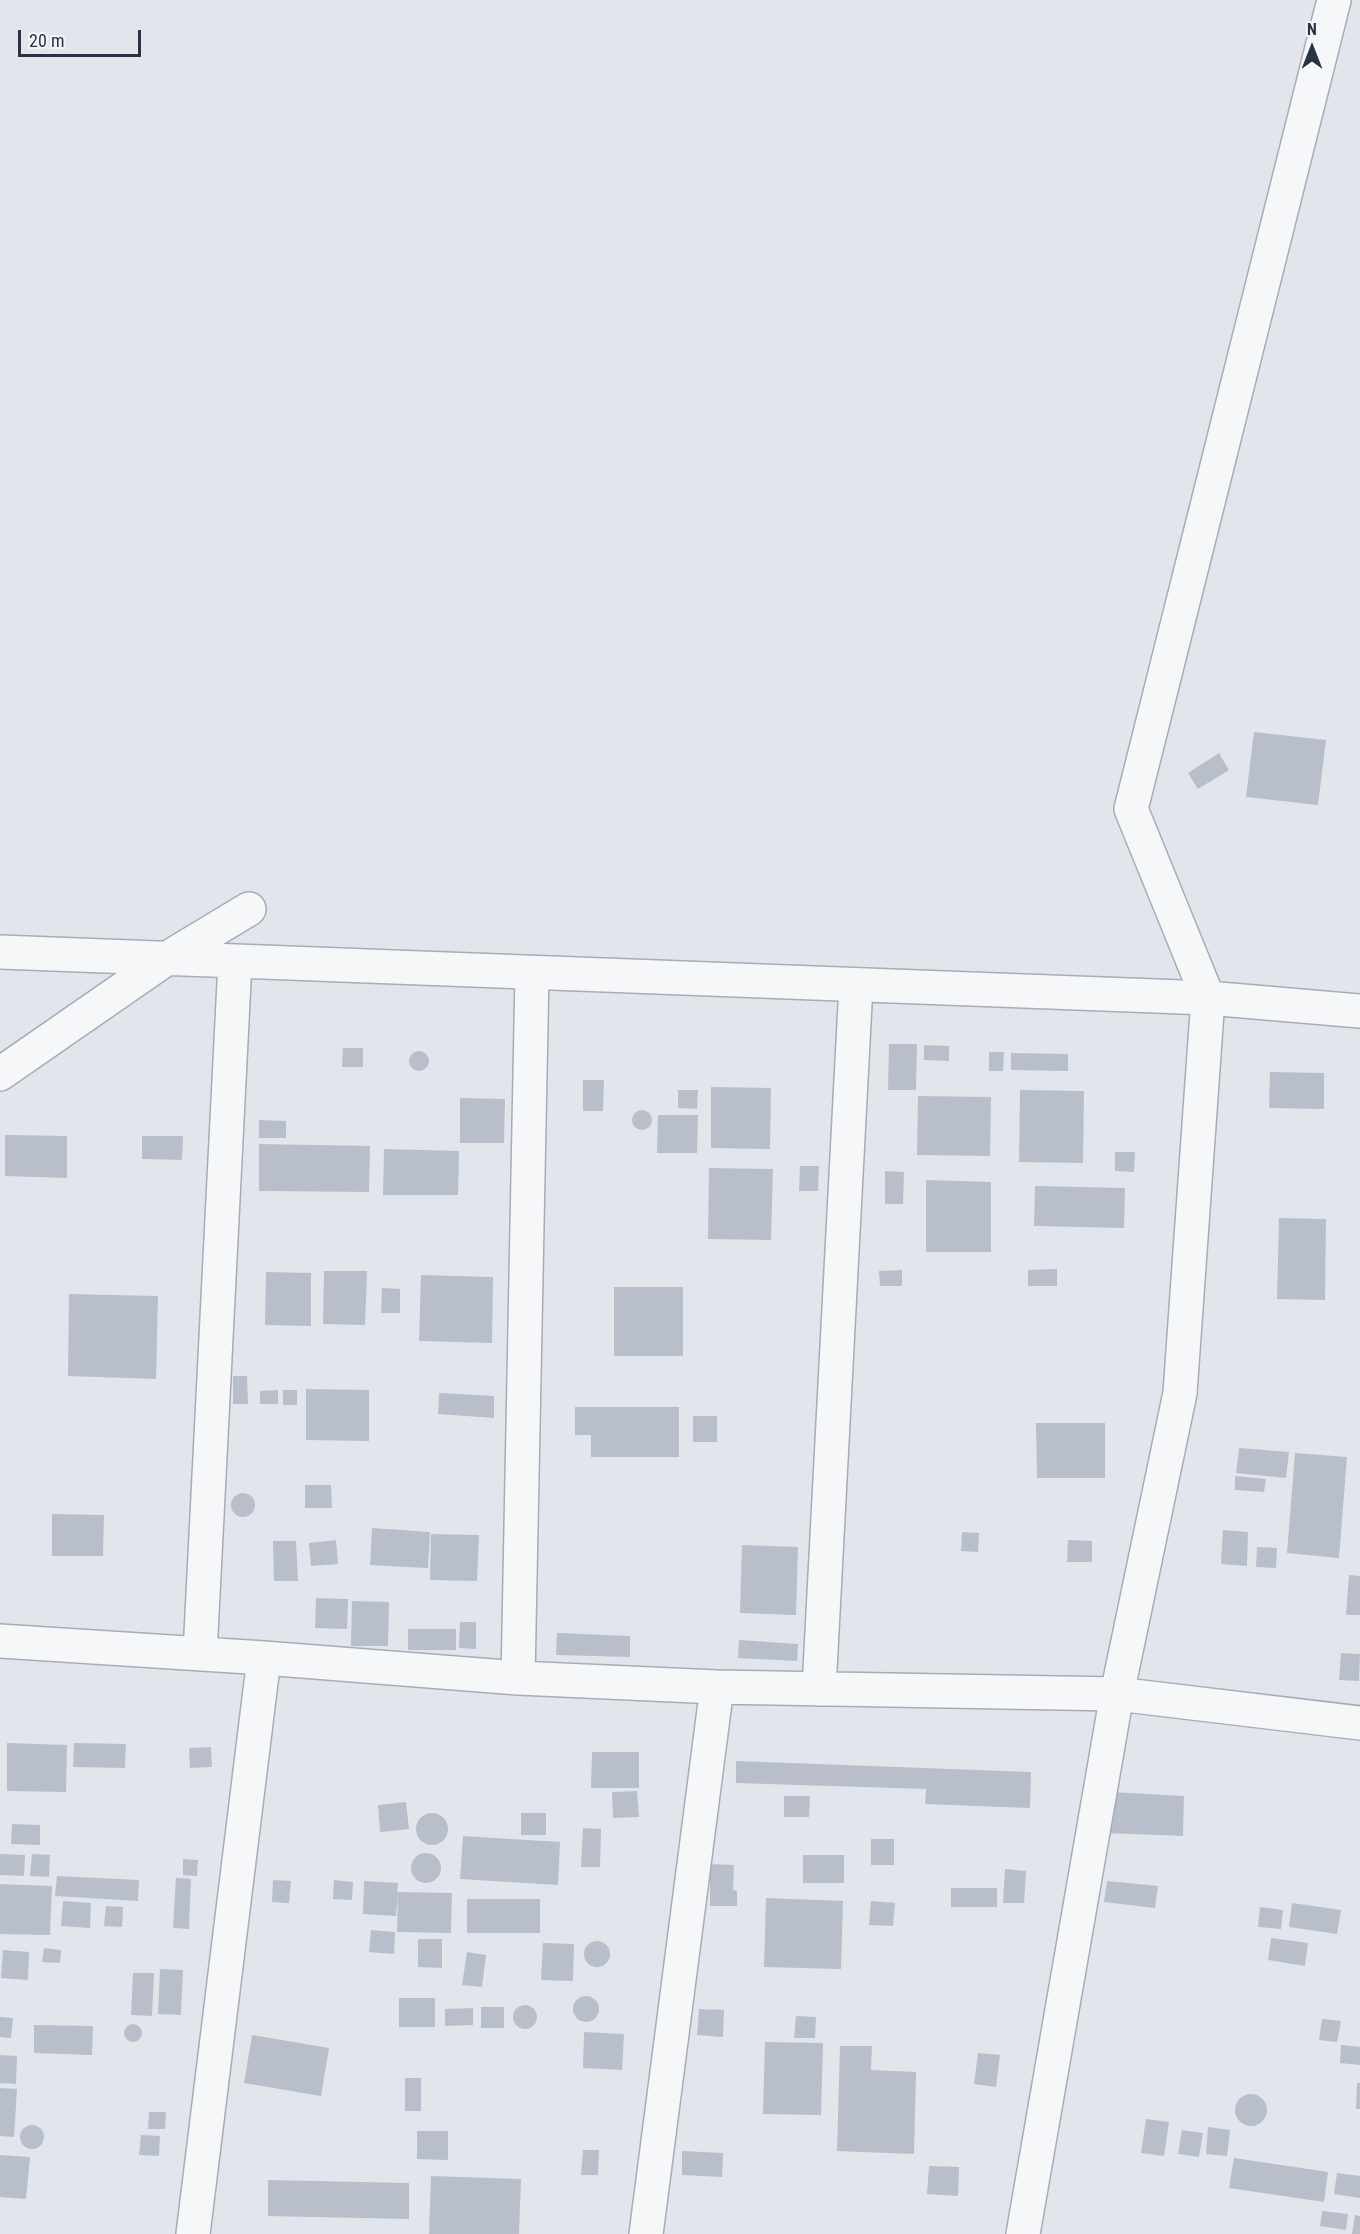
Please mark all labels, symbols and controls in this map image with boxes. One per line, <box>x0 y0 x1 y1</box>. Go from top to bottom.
scale bar <box>21 18 144 56</box>
north arrow <box>1282 18 1342 78</box>
text: N <box>1307 20 1317 39</box>
text: 20 m <box>29 30 64 51</box>

